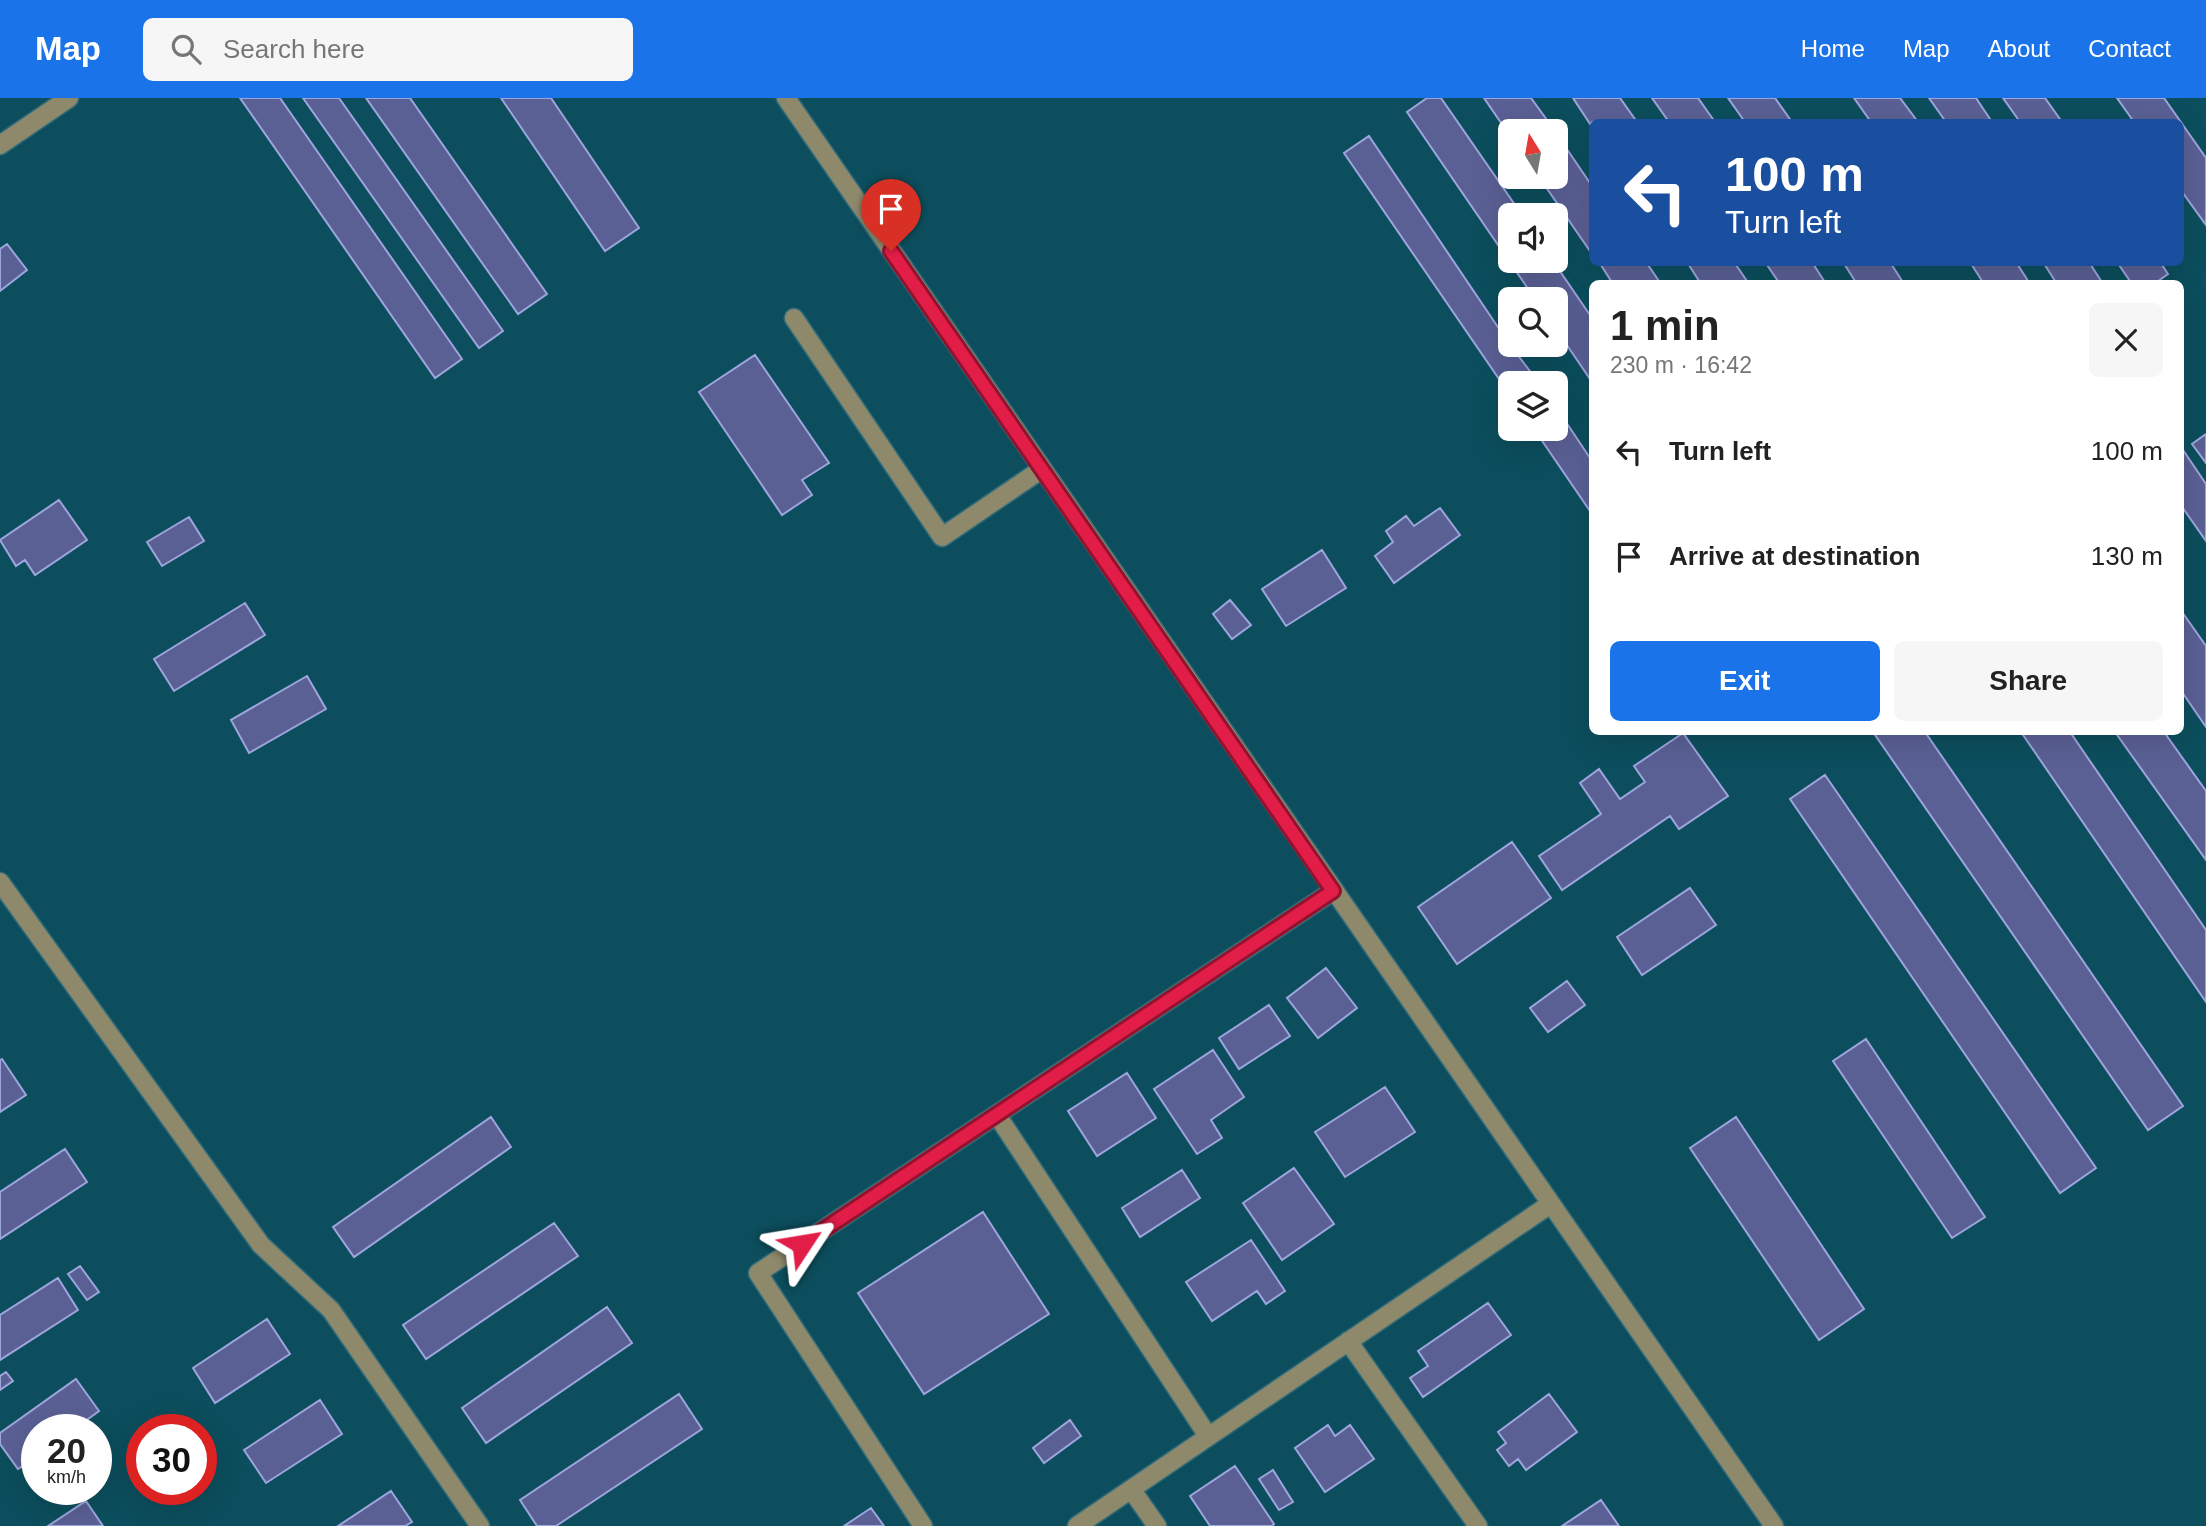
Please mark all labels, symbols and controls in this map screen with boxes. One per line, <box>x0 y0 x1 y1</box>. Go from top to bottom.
search box <box>143 18 633 81</box>
text: Map <box>35 30 101 67</box>
icon: search <box>167 30 205 68</box>
text: Search here <box>223 34 365 64</box>
text: Home <box>1801 35 1865 62</box>
text: Map <box>1903 35 1950 62</box>
text: About <box>1988 35 2050 62</box>
text: Contact <box>2088 35 2171 62</box>
north arrow <box>1498 119 1568 189</box>
map controls <box>1498 119 1568 441</box>
icon: left <box>1610 147 1701 238</box>
text: 100 m <box>1725 147 1864 201</box>
pin <box>861 179 921 251</box>
icon: arrive <box>872 190 910 228</box>
button: sound <box>1498 203 1568 273</box>
text: Turn left <box>1725 204 1841 240</box>
button: search <box>1498 287 1568 357</box>
text: 1 min <box>1610 302 1720 349</box>
button: close <box>2089 303 2163 377</box>
text: 230 m · 16:42 <box>1610 352 1752 378</box>
button: layers <box>1498 371 1568 441</box>
icon: left <box>1610 433 1648 471</box>
text: Turn left <box>1669 436 1771 466</box>
text: 100 m <box>2091 436 2163 466</box>
icon: arrive <box>1610 538 1648 576</box>
text: Arrive at destination <box>1669 541 1920 571</box>
text: 130 m <box>2091 541 2163 571</box>
button: Exit <box>1610 641 1880 721</box>
button: Share <box>1894 641 2163 721</box>
position arrow <box>765 1207 839 1281</box>
speed limit sign: 30 <box>126 1414 217 1505</box>
text: 20 <box>47 1431 86 1470</box>
text: km/h <box>47 1467 86 1487</box>

